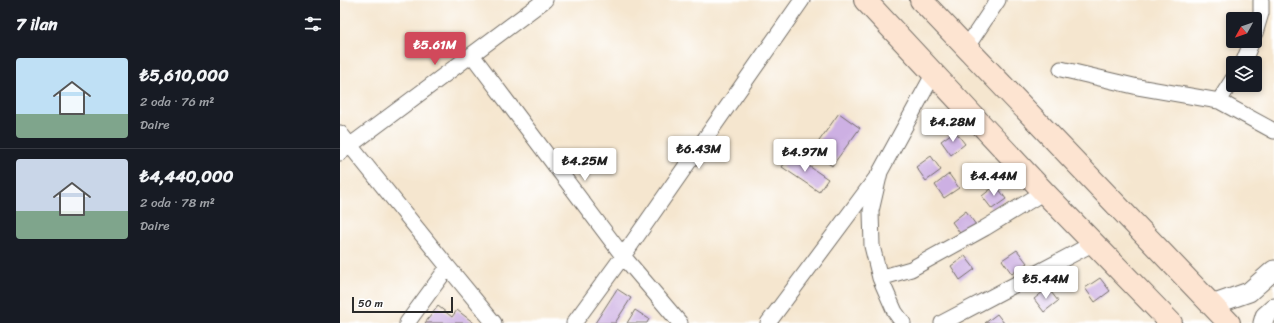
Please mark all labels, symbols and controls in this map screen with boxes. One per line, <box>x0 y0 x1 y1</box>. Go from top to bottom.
text: 7 ilan <box>16 9 57 39</box>
north arrow <box>1226 12 1262 48</box>
map controls <box>1226 12 1262 92</box>
icon: filters <box>302 13 324 35</box>
pin: ₺5.61M <box>402 32 468 66</box>
text: ₺5.61M <box>414 33 456 56</box>
button: layers <box>1226 56 1262 92</box>
text: ₺5,610,000 <box>140 60 229 90</box>
icon: home <box>48 74 96 122</box>
text: 2 oda · 76 m² <box>140 90 214 113</box>
pin: ₺4.28M <box>920 109 986 143</box>
text: ₺4.28M <box>930 110 976 133</box>
text: Daire <box>140 113 169 136</box>
pin: ₺6.43M <box>666 136 732 170</box>
text: ₺6.43M <box>677 137 721 160</box>
pin: ₺4.97M <box>772 139 838 173</box>
text: ₺4.97M <box>782 140 828 163</box>
pin: ₺4.25M <box>552 148 618 182</box>
text: ₺4.25M <box>562 149 608 172</box>
text: ₺4,440,000 <box>140 161 233 191</box>
pin: ₺4.44M <box>961 163 1027 197</box>
text: ₺4.44M <box>971 164 1017 187</box>
icon: home <box>48 175 96 223</box>
text: 2 oda · 78 m² <box>140 191 215 214</box>
text: Daire <box>140 214 169 237</box>
pin: ₺5.44M <box>1013 266 1079 300</box>
text: ₺5.44M <box>1023 267 1069 290</box>
text: 50 m <box>358 294 383 313</box>
scale bar <box>352 295 453 314</box>

